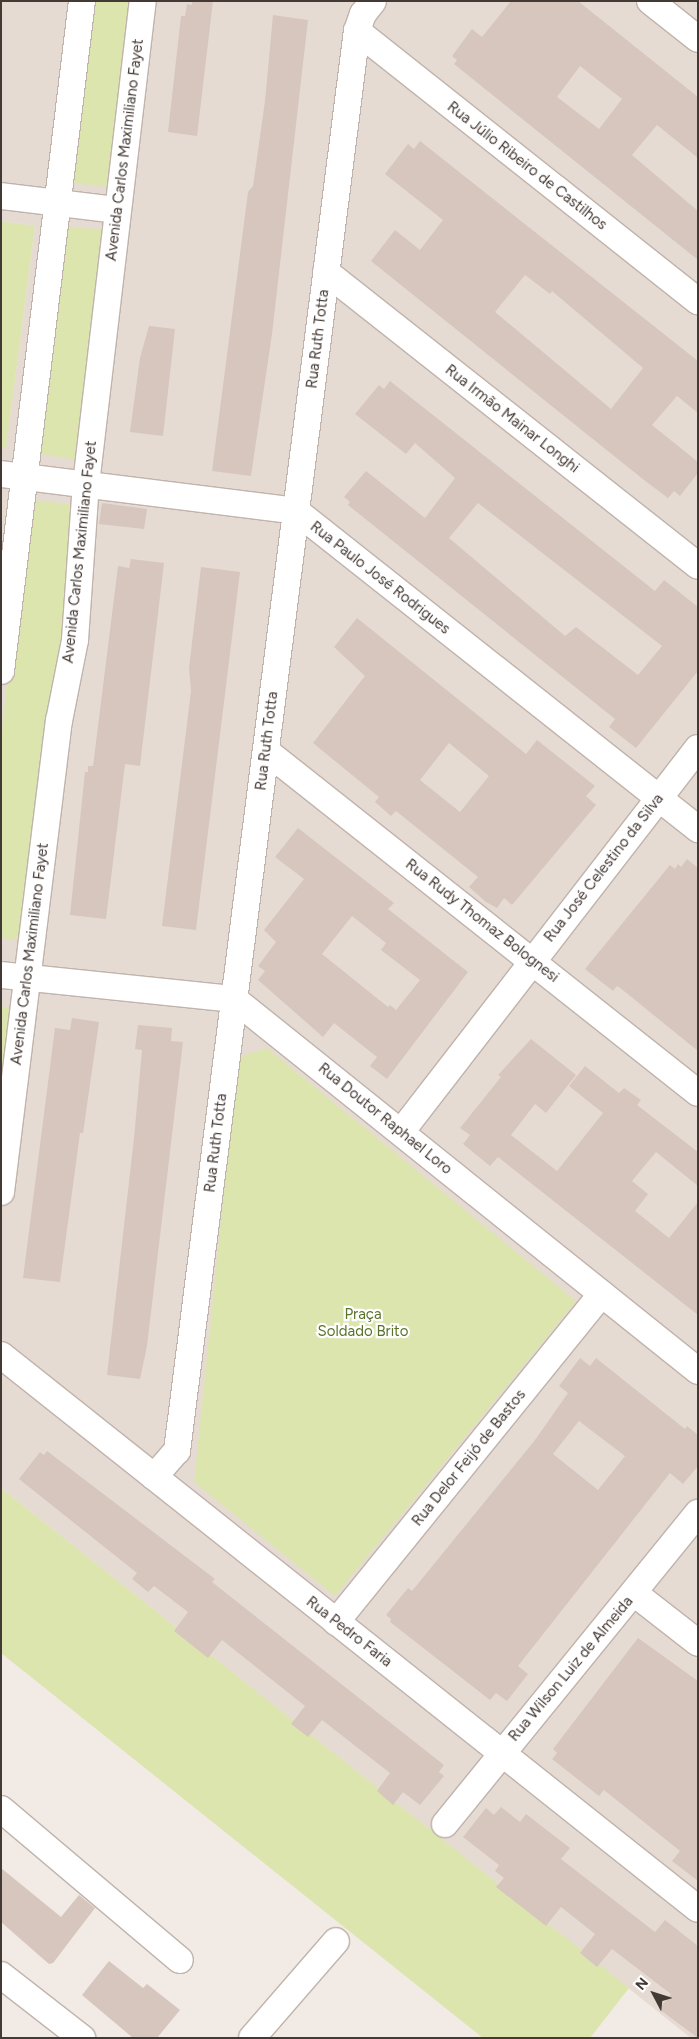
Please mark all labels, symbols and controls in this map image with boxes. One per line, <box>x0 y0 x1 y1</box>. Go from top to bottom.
street label: Avenida Carlos Maximiliano Fayet <box>102 38 148 262</box>
street label: Rua Júlio Ribeiro de Castilhos <box>444 98 610 234</box>
street label: Rua Ruth Totta <box>303 288 333 390</box>
street label: Rua Irmão Mainar Longhi <box>441 361 583 477</box>
street label: Avenida Carlos Maximiliano Fayet <box>59 440 101 664</box>
street label: Rua Paulo José Rodrigues <box>306 518 454 638</box>
street label: Rua Ruth Totta <box>252 690 282 792</box>
street label: Rua José Celestino da Silva <box>540 790 668 946</box>
street label: Avenida Carlos Maximiliano Fayet <box>7 842 53 1066</box>
street label: Rua Rudy Thomaz Bolognesi <box>402 855 562 987</box>
street label: Rua Doutor Raphael Loro <box>314 1059 456 1179</box>
street label: Rua Ruth Totta <box>201 1092 231 1194</box>
park label: Praça Soldado Brito <box>318 1305 408 1340</box>
street label: Rua Delor Feijó de Bastos <box>408 1386 530 1530</box>
street label: Rua Pedro Faria <box>302 1593 396 1671</box>
street label: Rua Wilson Luiz de Almeida <box>505 1593 637 1745</box>
north arrow <box>629 1969 679 2019</box>
text: N <box>632 1974 652 1994</box>

